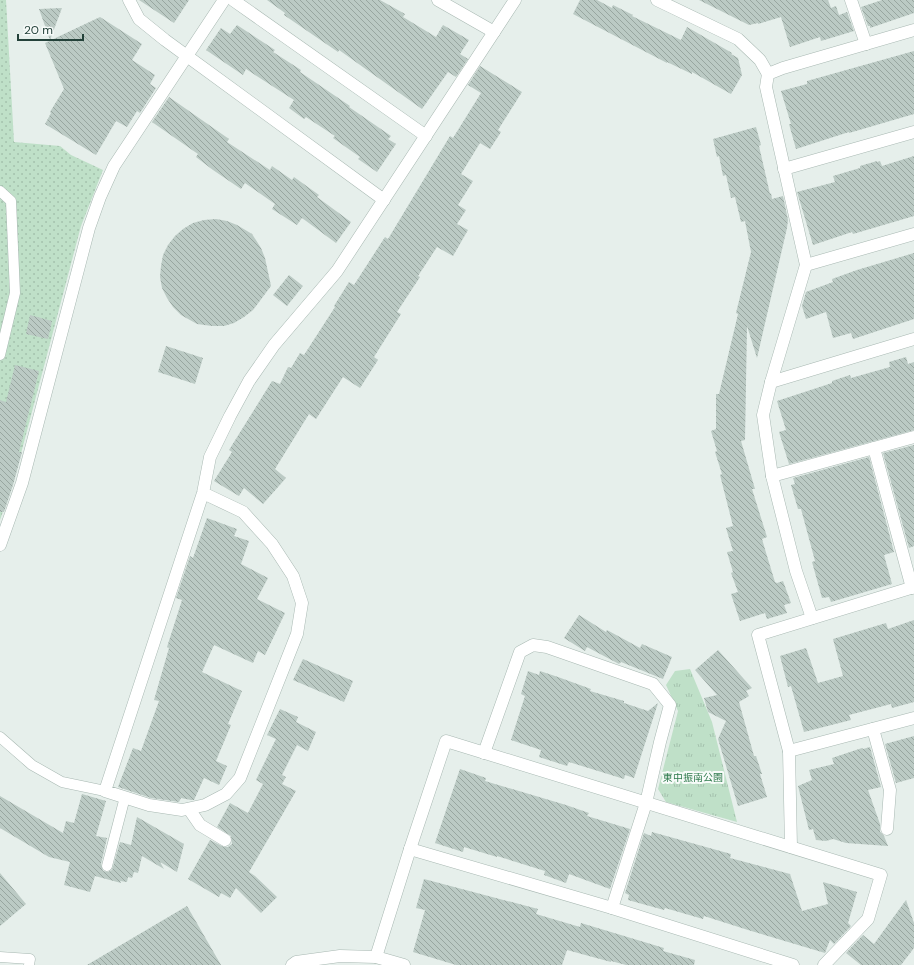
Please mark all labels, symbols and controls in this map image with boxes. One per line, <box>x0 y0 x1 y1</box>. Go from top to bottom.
scale bar <box>18 16 83 42</box>
text: 20 m <box>24 22 53 38</box>
park label: 東中振南公園 <box>663 771 723 784</box>

